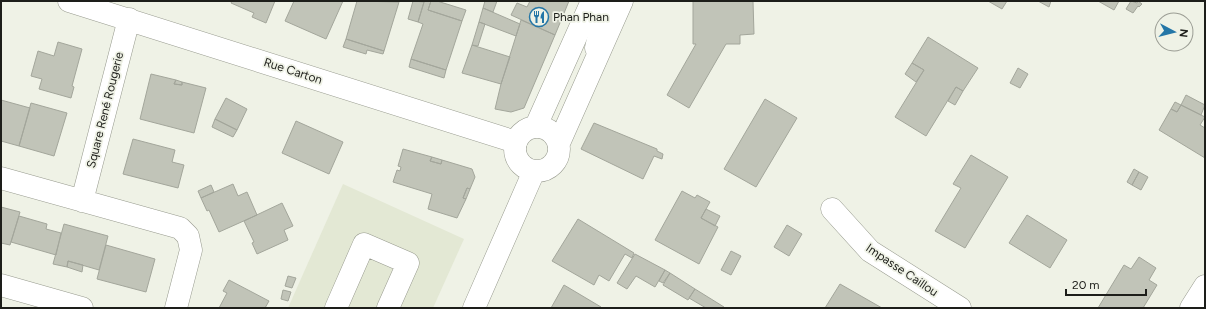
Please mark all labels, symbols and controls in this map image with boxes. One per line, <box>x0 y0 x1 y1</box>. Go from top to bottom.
restaurant icon: Phan Phan <box>528 6 550 28</box>
place label: Phan Phan <box>553 10 609 24</box>
north arrow <box>1154 12 1194 52</box>
text: N <box>1176 28 1190 38</box>
street label: Square René Rougerie <box>84 50 126 169</box>
street label: Rue Carton <box>262 55 324 87</box>
street label: Impasse Caillou <box>863 241 941 299</box>
scale bar <box>1066 271 1146 297</box>
text: 20 m <box>1072 278 1100 292</box>

